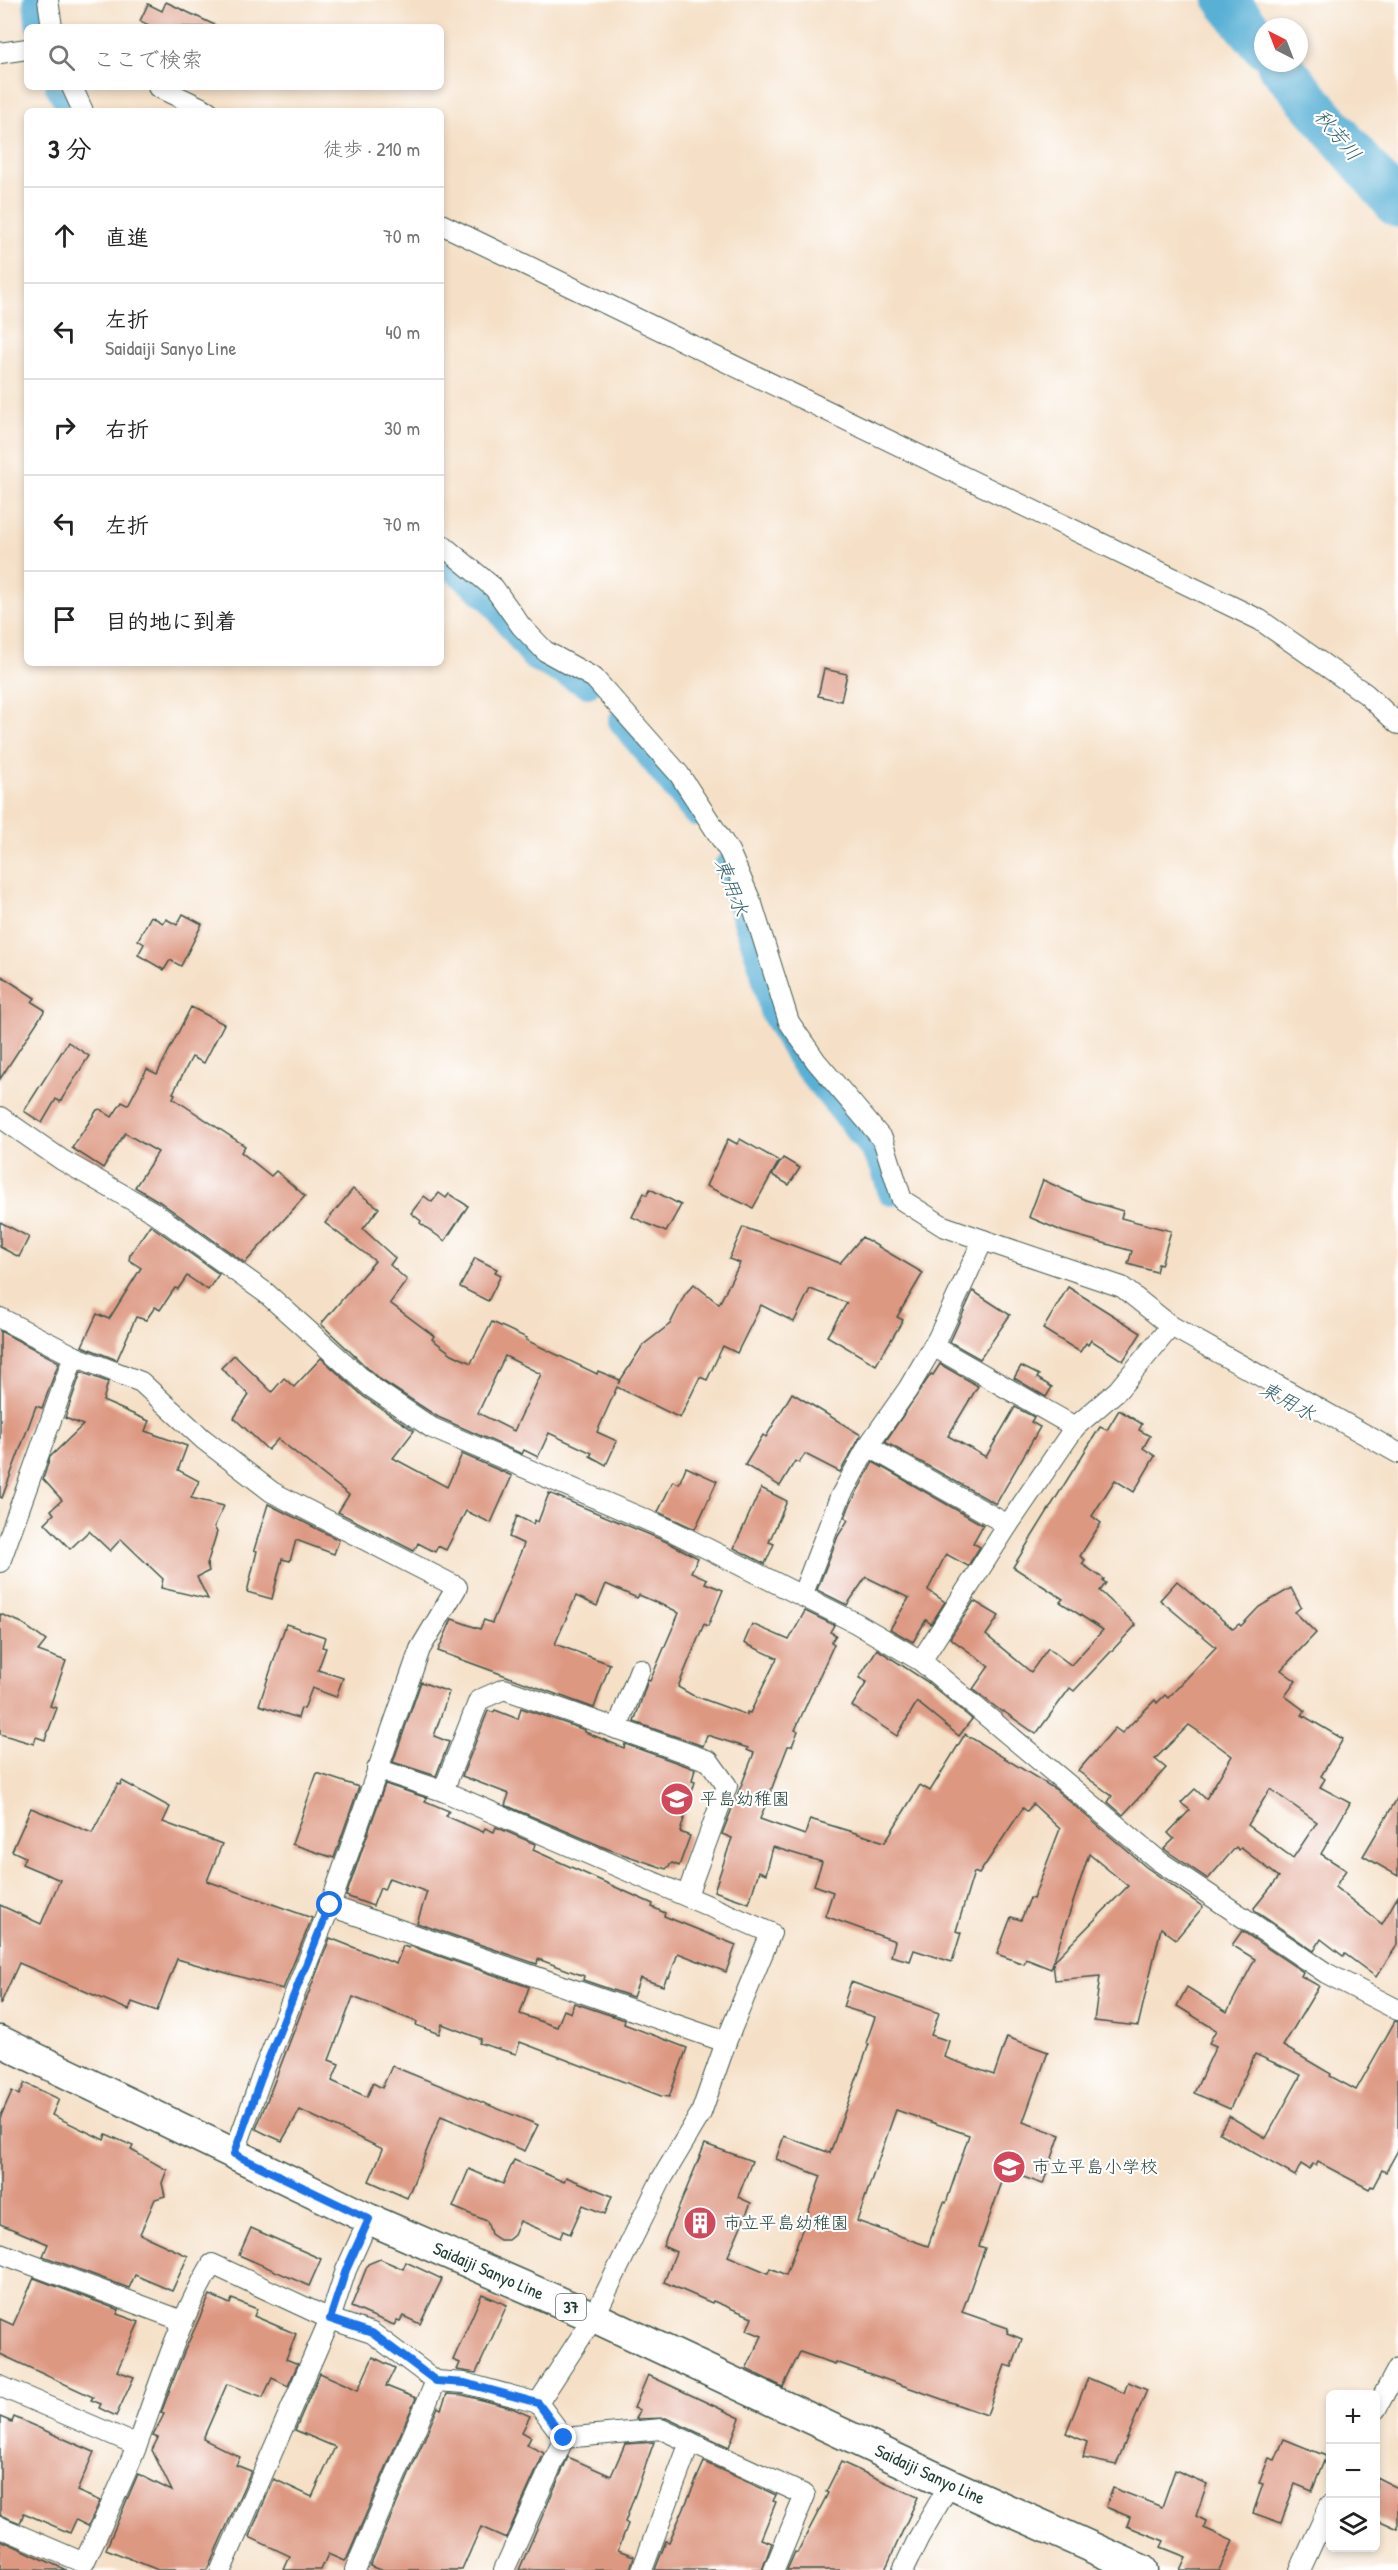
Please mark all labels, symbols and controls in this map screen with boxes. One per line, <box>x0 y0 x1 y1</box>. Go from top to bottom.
north arrow <box>1254 18 1308 72</box>
search box <box>24 24 444 90</box>
icon: search <box>45 41 78 74</box>
text: ここで検索 <box>93 44 203 74</box>
water label: 秋芳川 <box>1309 103 1368 166</box>
text: 3 分 <box>48 131 92 166</box>
text: 徒歩 · 210 m <box>323 135 420 162</box>
icon: ahead <box>48 219 81 252</box>
text: 直進 <box>105 222 149 252</box>
text: 70 m <box>383 222 420 249</box>
text: 左折 <box>105 304 149 334</box>
icon: left <box>48 315 81 348</box>
text: 40 m <box>385 318 420 345</box>
text: Saidaiji Sanyo Line <box>105 334 237 361</box>
icon: right <box>48 411 81 444</box>
text: 右折 <box>105 414 149 444</box>
text: 30 m <box>384 414 420 441</box>
icon: left <box>48 507 81 540</box>
text: 左折 <box>105 510 149 540</box>
text: 70 m <box>383 510 420 537</box>
icon: arrive <box>48 603 81 636</box>
text: 目的地に到着 <box>105 606 237 636</box>
water label: 東用水 <box>709 854 756 920</box>
water label: 東用水 <box>1255 1374 1321 1427</box>
school or university icon: 平島幼稚園 <box>659 1781 695 1817</box>
place label: 平島幼稚園 <box>700 1786 790 1811</box>
route start <box>316 1891 342 1917</box>
school or university icon: 市立平島小学校 <box>991 2149 1027 2185</box>
place label: 市立平島小学校 <box>1032 2154 1158 2179</box>
building icon: 市立平島幼稚園 <box>682 2205 718 2241</box>
place label: 市立平島幼稚園 <box>723 2210 849 2235</box>
street label: Saidaiji Sanyo Line <box>429 2235 548 2306</box>
road number: 37 <box>556 2294 586 2320</box>
map controls <box>1326 2390 1380 2552</box>
button: + <box>1326 2390 1380 2444</box>
route end <box>550 2424 576 2450</box>
street label: Saidaiji Sanyo Line <box>871 2438 989 2510</box>
button: − <box>1326 2444 1380 2498</box>
button: layers <box>1326 2498 1380 2552</box>

